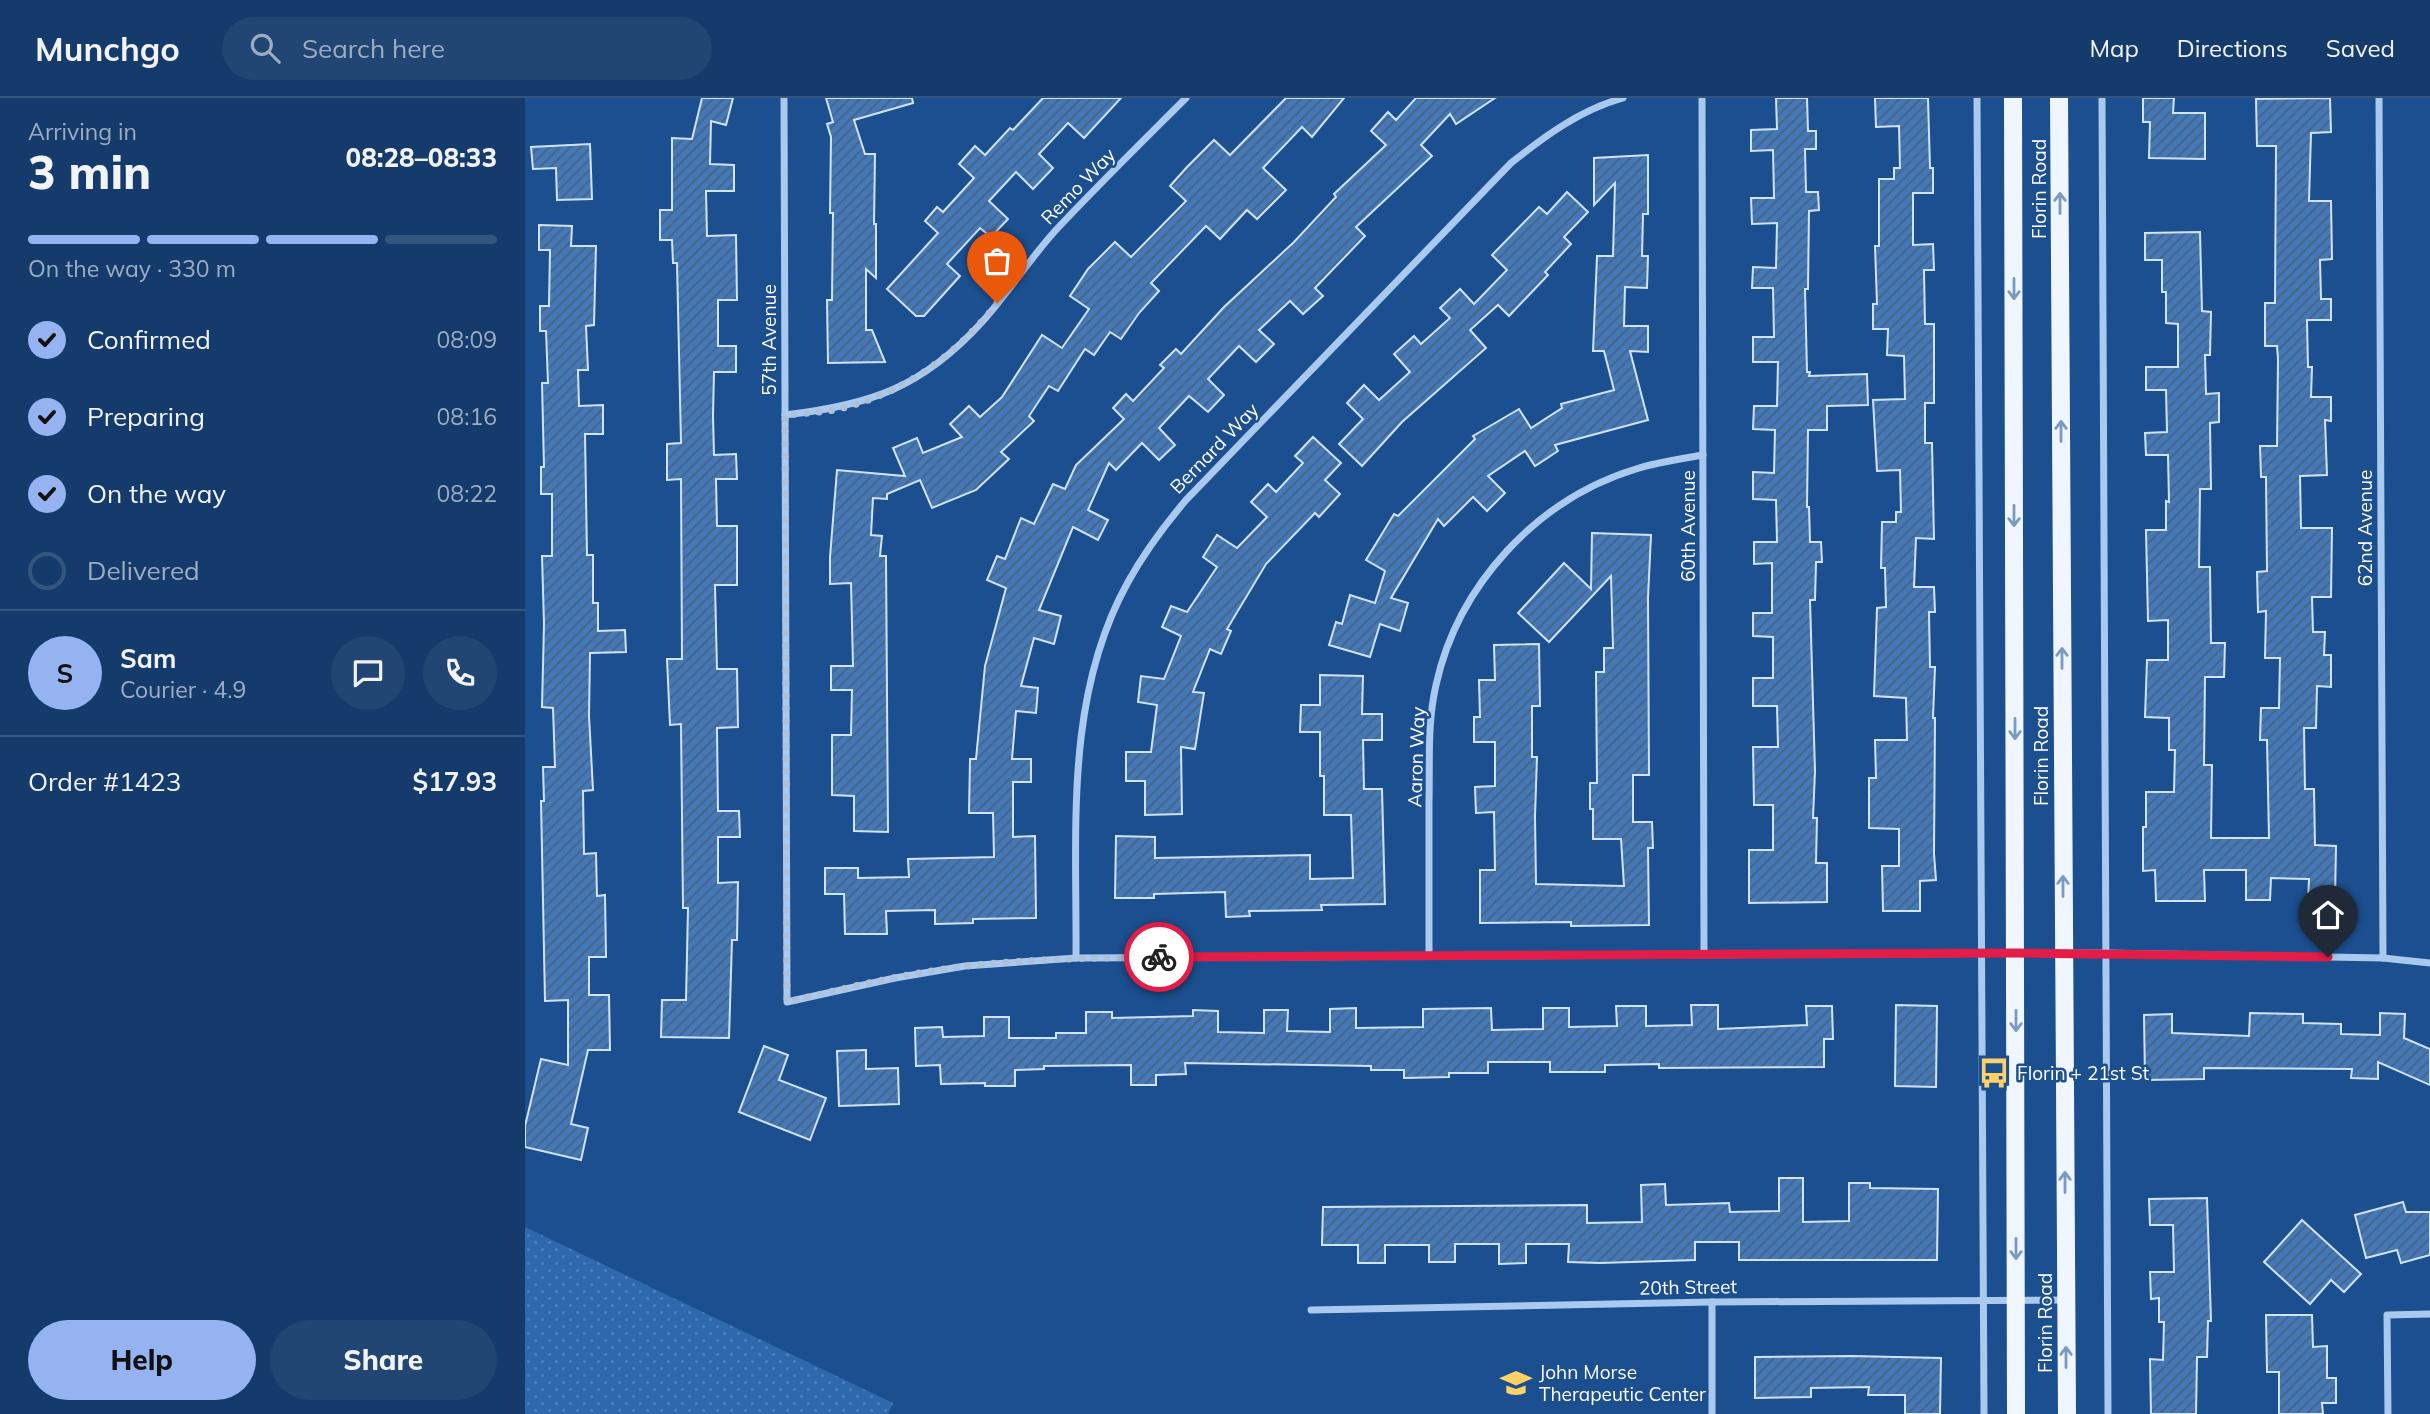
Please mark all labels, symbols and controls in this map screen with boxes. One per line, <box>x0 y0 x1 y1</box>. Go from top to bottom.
search box <box>222 17 712 80</box>
text: Munchgo <box>35 28 180 69</box>
icon: search <box>246 29 284 67</box>
text: Search here <box>302 32 445 65</box>
text: Map <box>2089 33 2139 63</box>
text: Directions <box>2177 33 2288 63</box>
text: Saved <box>2326 33 2395 63</box>
text: Arriving in <box>28 117 137 146</box>
street label: Florin Road <box>2027 139 2051 239</box>
text: 08:28–08:33 <box>346 141 497 174</box>
text: 3 min <box>28 143 151 201</box>
street label: Remo Way <box>1036 143 1120 229</box>
one-way arrow <box>2053 192 2067 215</box>
pin <box>967 231 1027 303</box>
icon: bag <box>978 242 1016 280</box>
text: On the way · 330 m <box>28 254 236 283</box>
one-way arrow <box>2007 277 2020 300</box>
street label: 57th Avenue <box>757 284 781 396</box>
icon: check <box>28 321 66 359</box>
text: Confirmed <box>87 323 211 356</box>
text: 08:09 <box>437 325 497 354</box>
street label: Bernard Way <box>1165 397 1263 499</box>
icon: check <box>28 398 66 436</box>
text: Preparing <box>87 400 205 433</box>
text: 08:16 <box>437 402 497 431</box>
one-way arrow <box>2054 420 2068 443</box>
street label: 60th Avenue <box>1676 470 1700 582</box>
street label: 62nd Avenue <box>2353 470 2377 586</box>
icon: check <box>28 475 66 513</box>
text: On the way <box>87 477 226 510</box>
text: 08:22 <box>437 479 497 508</box>
one-way arrow <box>2007 504 2021 527</box>
text: Delivered <box>87 554 200 587</box>
button: chat <box>331 636 405 710</box>
button: phone <box>423 636 497 710</box>
text: Sam <box>120 642 176 675</box>
one-way arrow <box>2055 647 2069 670</box>
text: S <box>57 657 73 690</box>
text: Courier · 4.9 <box>120 675 246 704</box>
street label: Aaron Way <box>1402 706 1430 808</box>
street label: Florin Road <box>2029 706 2053 806</box>
one-way arrow <box>2008 717 2022 740</box>
text: Order #1423 <box>28 765 181 798</box>
text: $17.93 <box>413 765 497 798</box>
one-way arrow <box>2056 875 2070 898</box>
pin <box>2298 885 2358 957</box>
icon: home <box>2309 896 2347 934</box>
courier <box>1124 922 1194 992</box>
icon: bike <box>1140 938 1178 976</box>
one-way arrow <box>2009 1010 2023 1033</box>
bus stop icon: Florin + 21st St <box>1977 1056 2011 1090</box>
place label: Florin + 21st St <box>2017 1061 2149 1085</box>
one-way arrow <box>2058 1171 2072 1194</box>
one-way arrow <box>2009 1237 2023 1260</box>
street label: Florin Road <box>2033 1273 2057 1373</box>
street label: 20th Street <box>1639 1274 1738 1300</box>
button: Help <box>28 1320 256 1400</box>
button: Share <box>270 1320 497 1400</box>
one-way arrow <box>2059 1346 2073 1369</box>
place label: John Morse Therapeutic Center <box>1539 1360 1706 1406</box>
school or university icon: John Morse Therapeutic Center <box>1499 1366 1533 1400</box>

